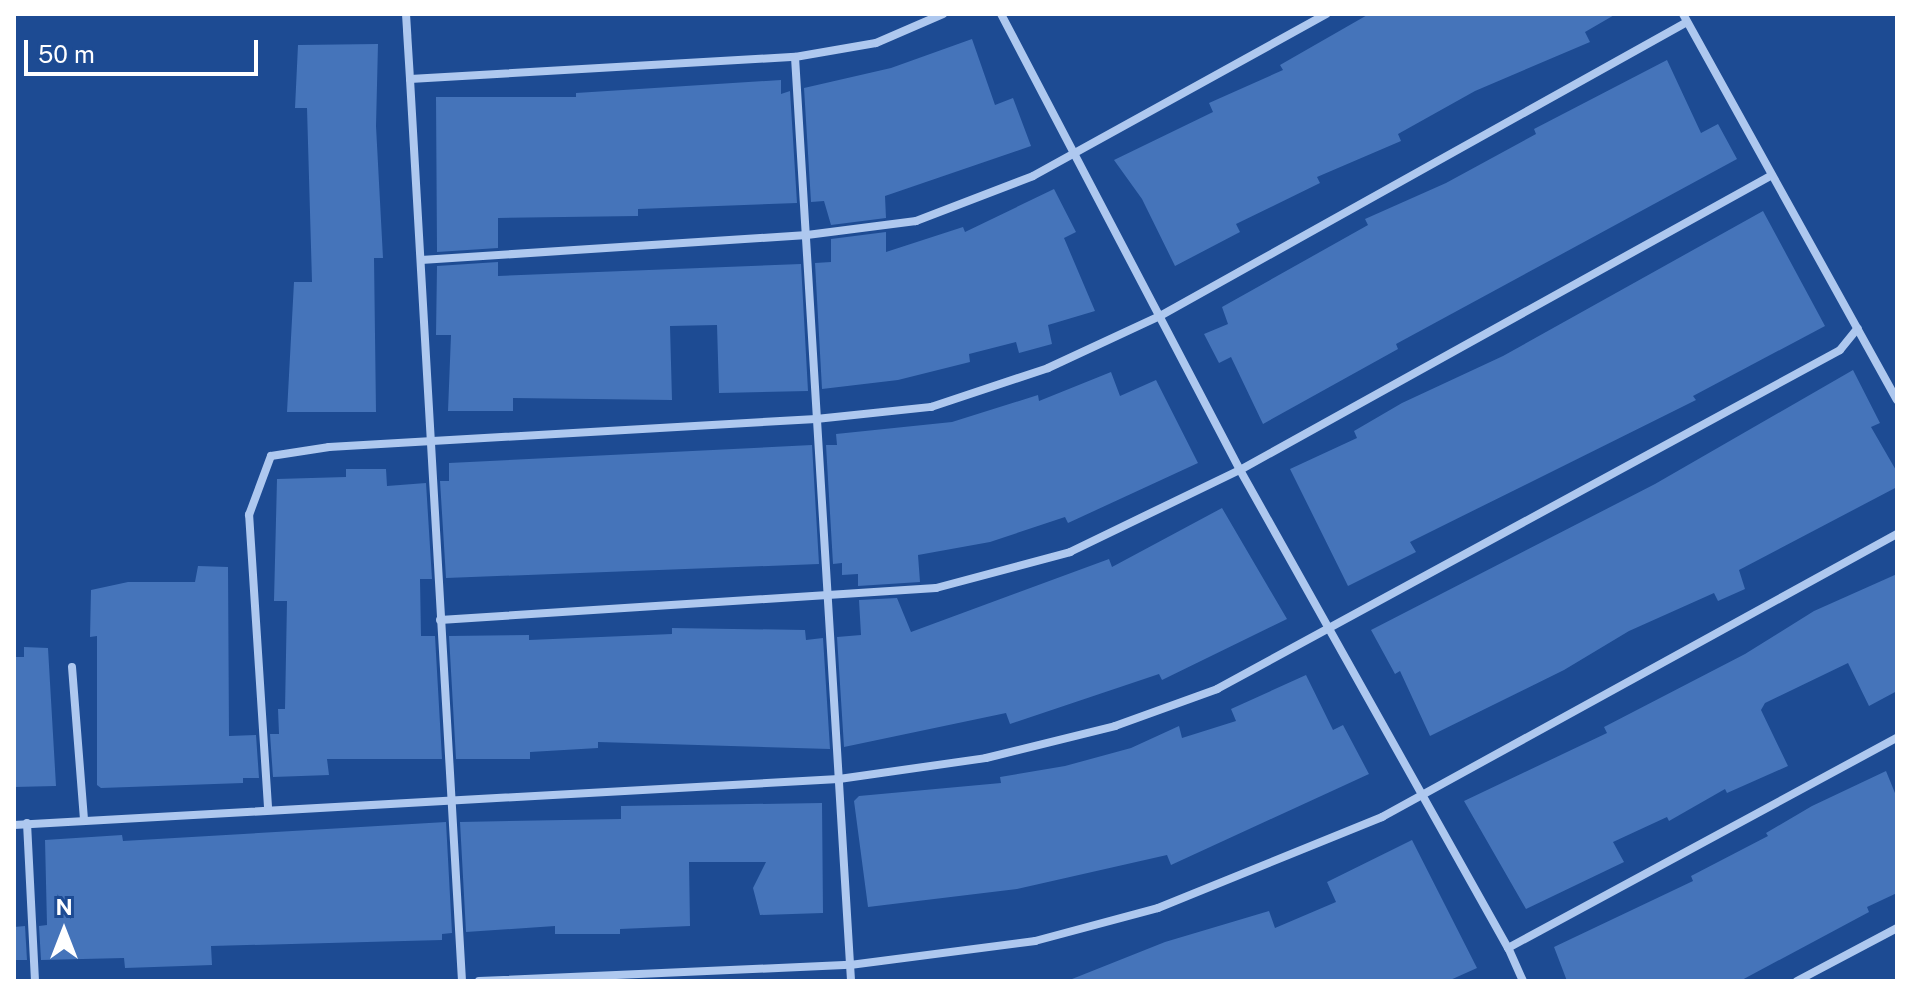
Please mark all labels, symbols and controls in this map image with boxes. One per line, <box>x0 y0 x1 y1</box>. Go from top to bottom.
scale bar <box>28 24 262 74</box>
text: 50 m <box>38 40 95 68</box>
north arrow <box>24 891 104 971</box>
text: N <box>55 894 73 920</box>

